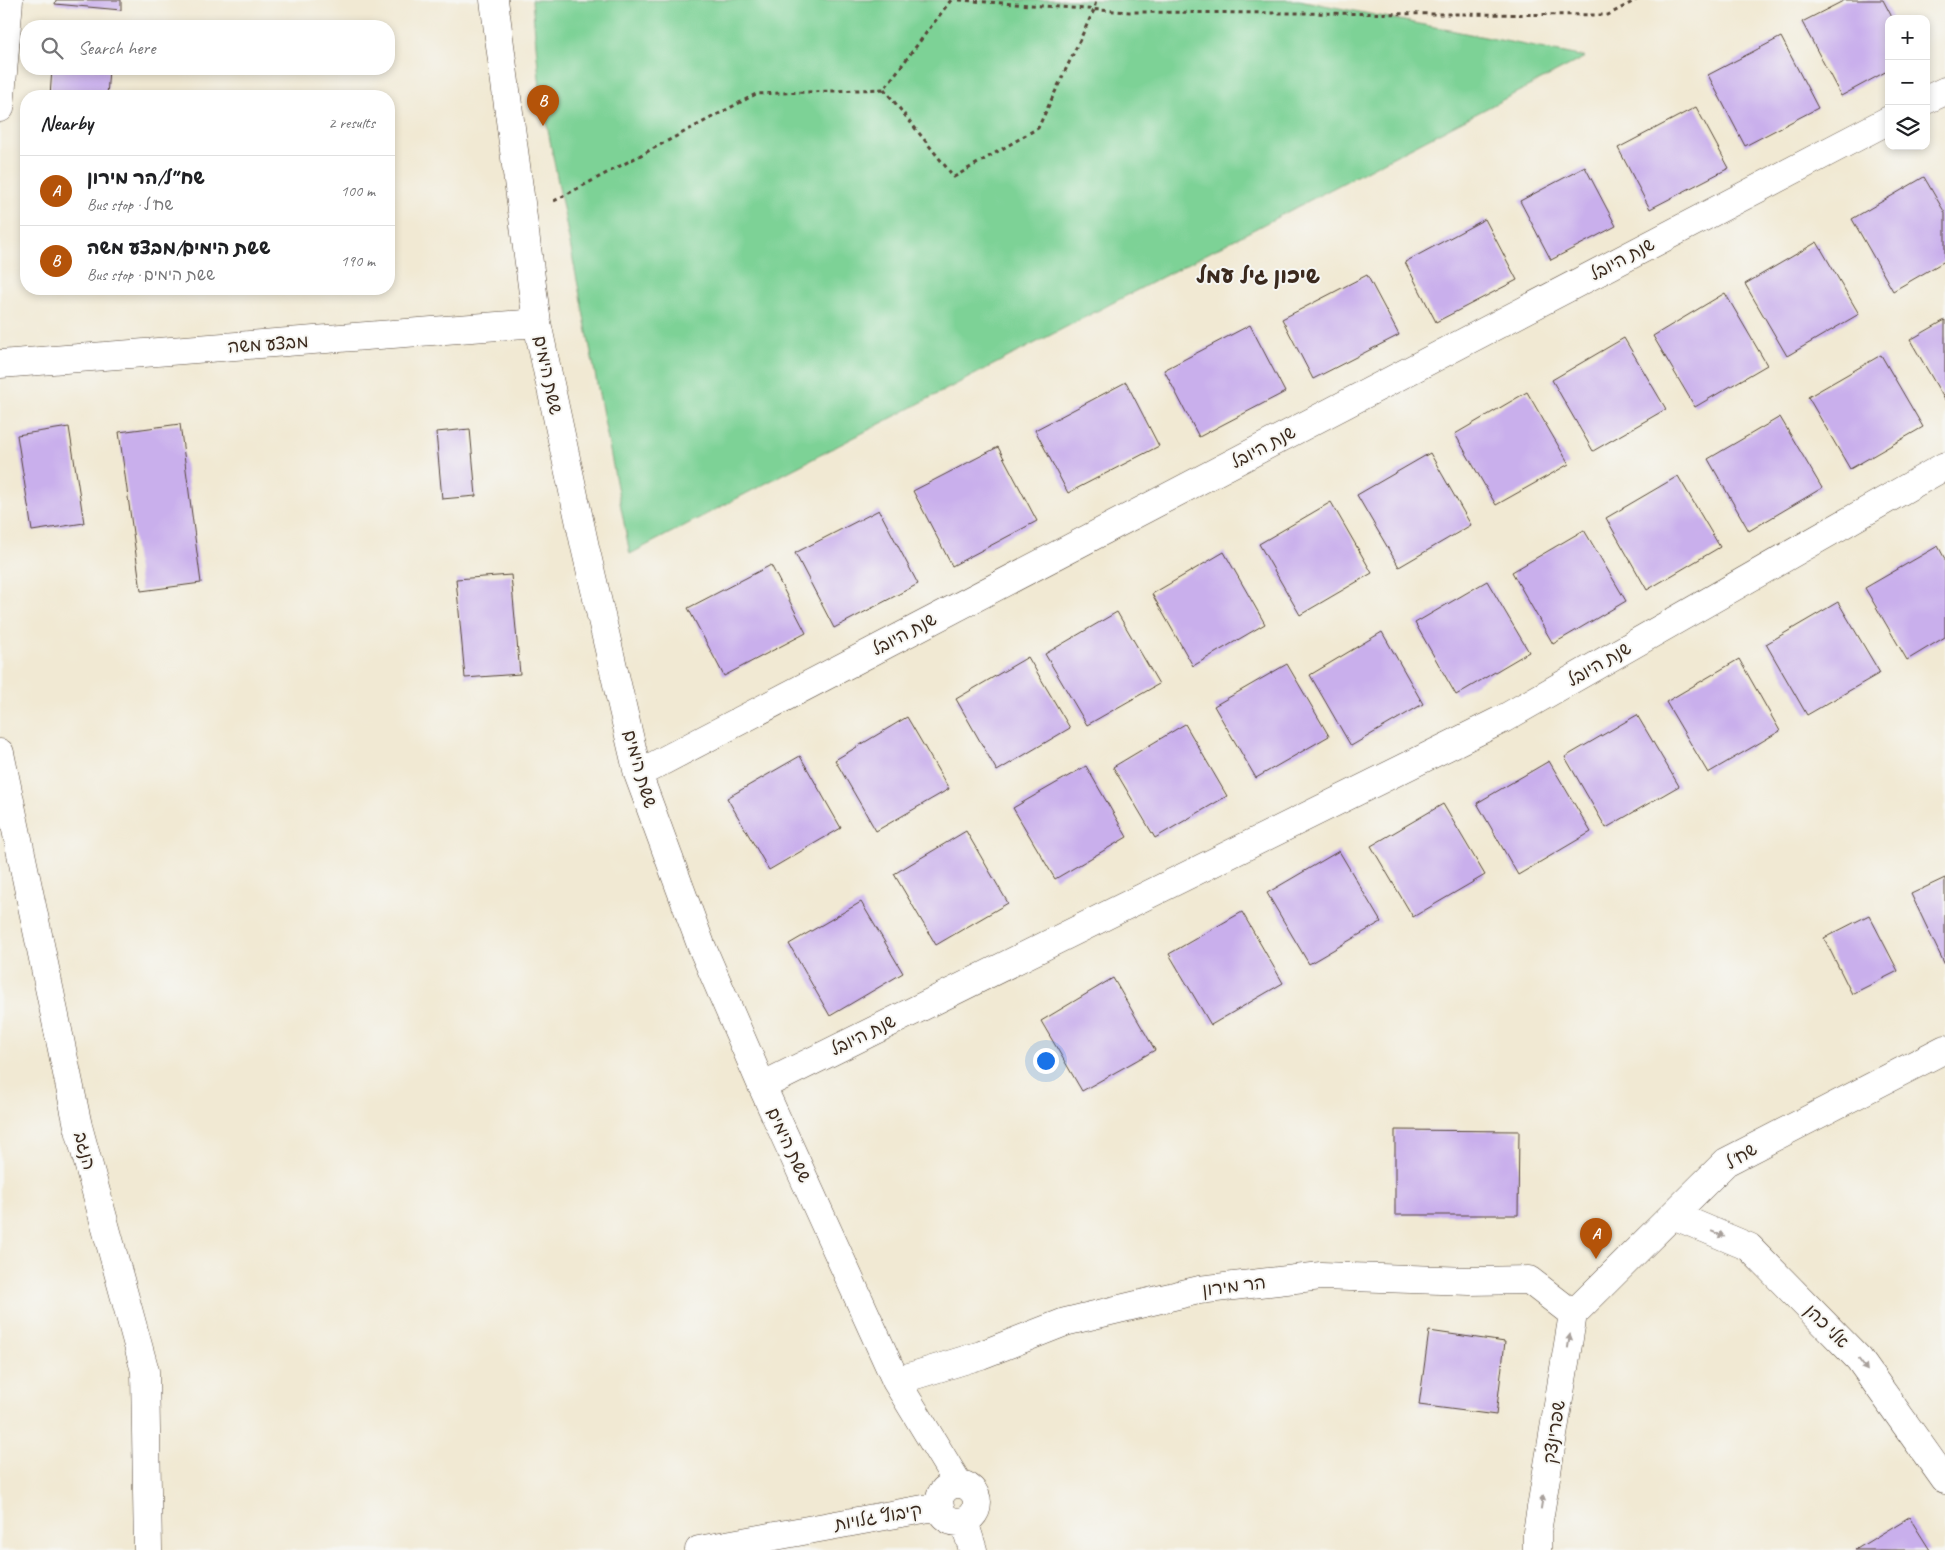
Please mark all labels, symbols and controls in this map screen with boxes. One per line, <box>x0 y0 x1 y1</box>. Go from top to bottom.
map controls <box>1885 15 1930 150</box>
button: + <box>1885 15 1930 60</box>
search box <box>20 20 395 75</box>
icon: search <box>38 34 66 62</box>
text: Search here <box>78 36 155 60</box>
button: − <box>1885 60 1930 105</box>
pin: B <box>527 85 559 126</box>
button: layers <box>1885 105 1930 150</box>
text: Nearby <box>40 110 93 136</box>
text: 2 results <box>328 113 375 133</box>
text: שח״ל/הר מירון <box>87 166 205 190</box>
text: A <box>52 181 60 201</box>
text: 100 m <box>341 181 375 201</box>
text: Bus stop · שח"ל <box>87 195 174 215</box>
street label: שנת היובל <box>1586 233 1658 285</box>
text: ששת הימים/מבצע משה <box>87 236 271 260</box>
text: B <box>52 251 60 271</box>
text: 190 m <box>341 251 375 271</box>
district label: שיכון גיל עמל <box>1196 262 1320 290</box>
text: Bus stop · ששת הימים <box>87 265 215 285</box>
street label: מבצע משה <box>227 330 309 358</box>
street label: ששת הימים <box>529 333 567 417</box>
street label: שנת היובל <box>1227 421 1299 473</box>
street label: שנת היובל <box>868 608 940 660</box>
street label: שנת היובל <box>1563 637 1635 691</box>
street label: ששת הימים <box>618 727 662 811</box>
street label: שנת היובל <box>827 1010 899 1060</box>
your location <box>1033 1048 1059 1074</box>
street label: ששת הימים <box>762 1104 816 1186</box>
street label: הנגב <box>69 1129 101 1173</box>
street label: שח"ל <box>1721 1138 1761 1174</box>
pin: A <box>1580 1218 1612 1259</box>
one-way arrow <box>1711 1230 1725 1238</box>
street label: הר מירון <box>1201 1271 1267 1301</box>
street label: אלי כהן <box>1800 1299 1854 1353</box>
one-way arrow <box>1565 1333 1573 1349</box>
one-way arrow <box>1857 1358 1868 1371</box>
street label: שפרינצק <box>1538 1398 1570 1465</box>
one-way arrow <box>1539 1493 1547 1509</box>
street label: קיבוץ גלויות <box>831 1498 924 1536</box>

